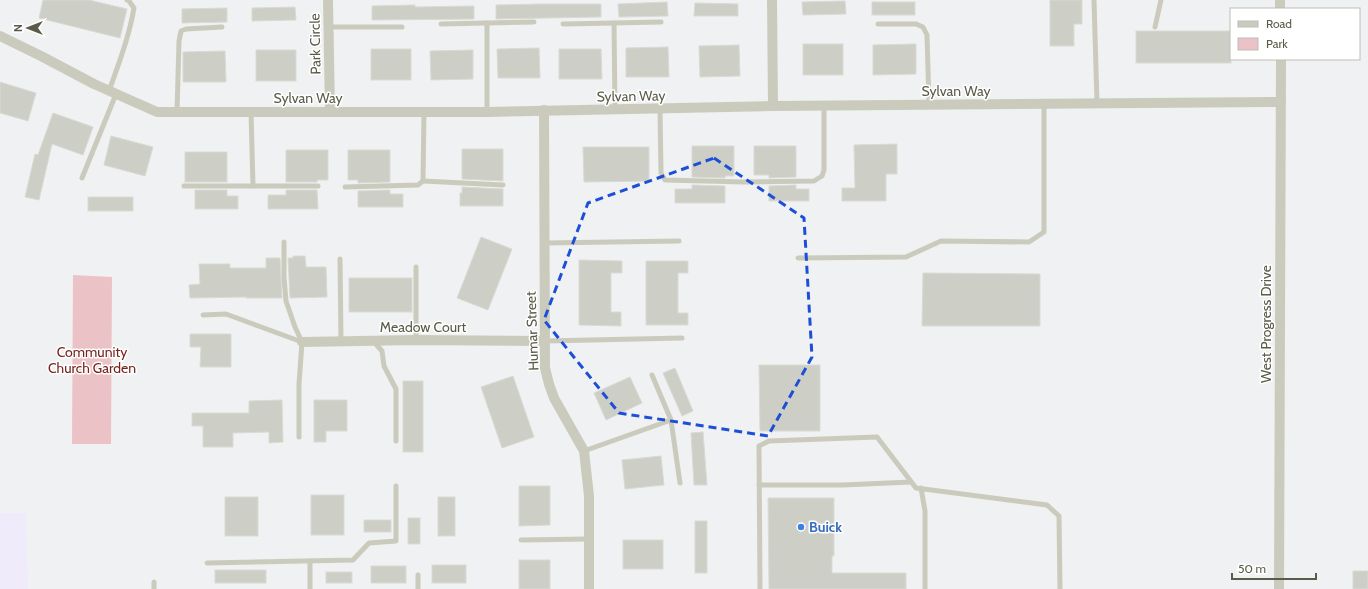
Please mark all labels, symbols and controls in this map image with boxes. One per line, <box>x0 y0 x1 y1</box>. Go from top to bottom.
north arrow <box>8 8 48 48</box>
legend <box>1230 8 1360 60</box>
street label: Park Circle <box>305 13 325 75</box>
text: Road <box>1266 16 1292 31</box>
text: N <box>11 24 25 32</box>
text: Park <box>1266 36 1288 51</box>
street label: Sylvan Way <box>922 82 990 100</box>
street label: Sylvan Way <box>596 86 666 106</box>
street label: Sylvan Way <box>274 89 342 107</box>
street label: West Progress Drive <box>1257 265 1275 383</box>
street label: Humar Street <box>522 291 542 371</box>
street label: Meadow Court <box>380 318 466 336</box>
park label: Community Church Garden <box>48 343 136 377</box>
place label: Buick <box>809 518 842 536</box>
marker: Buick <box>796 522 806 532</box>
scale bar <box>1232 555 1316 581</box>
text: 50 m <box>1238 561 1266 576</box>

